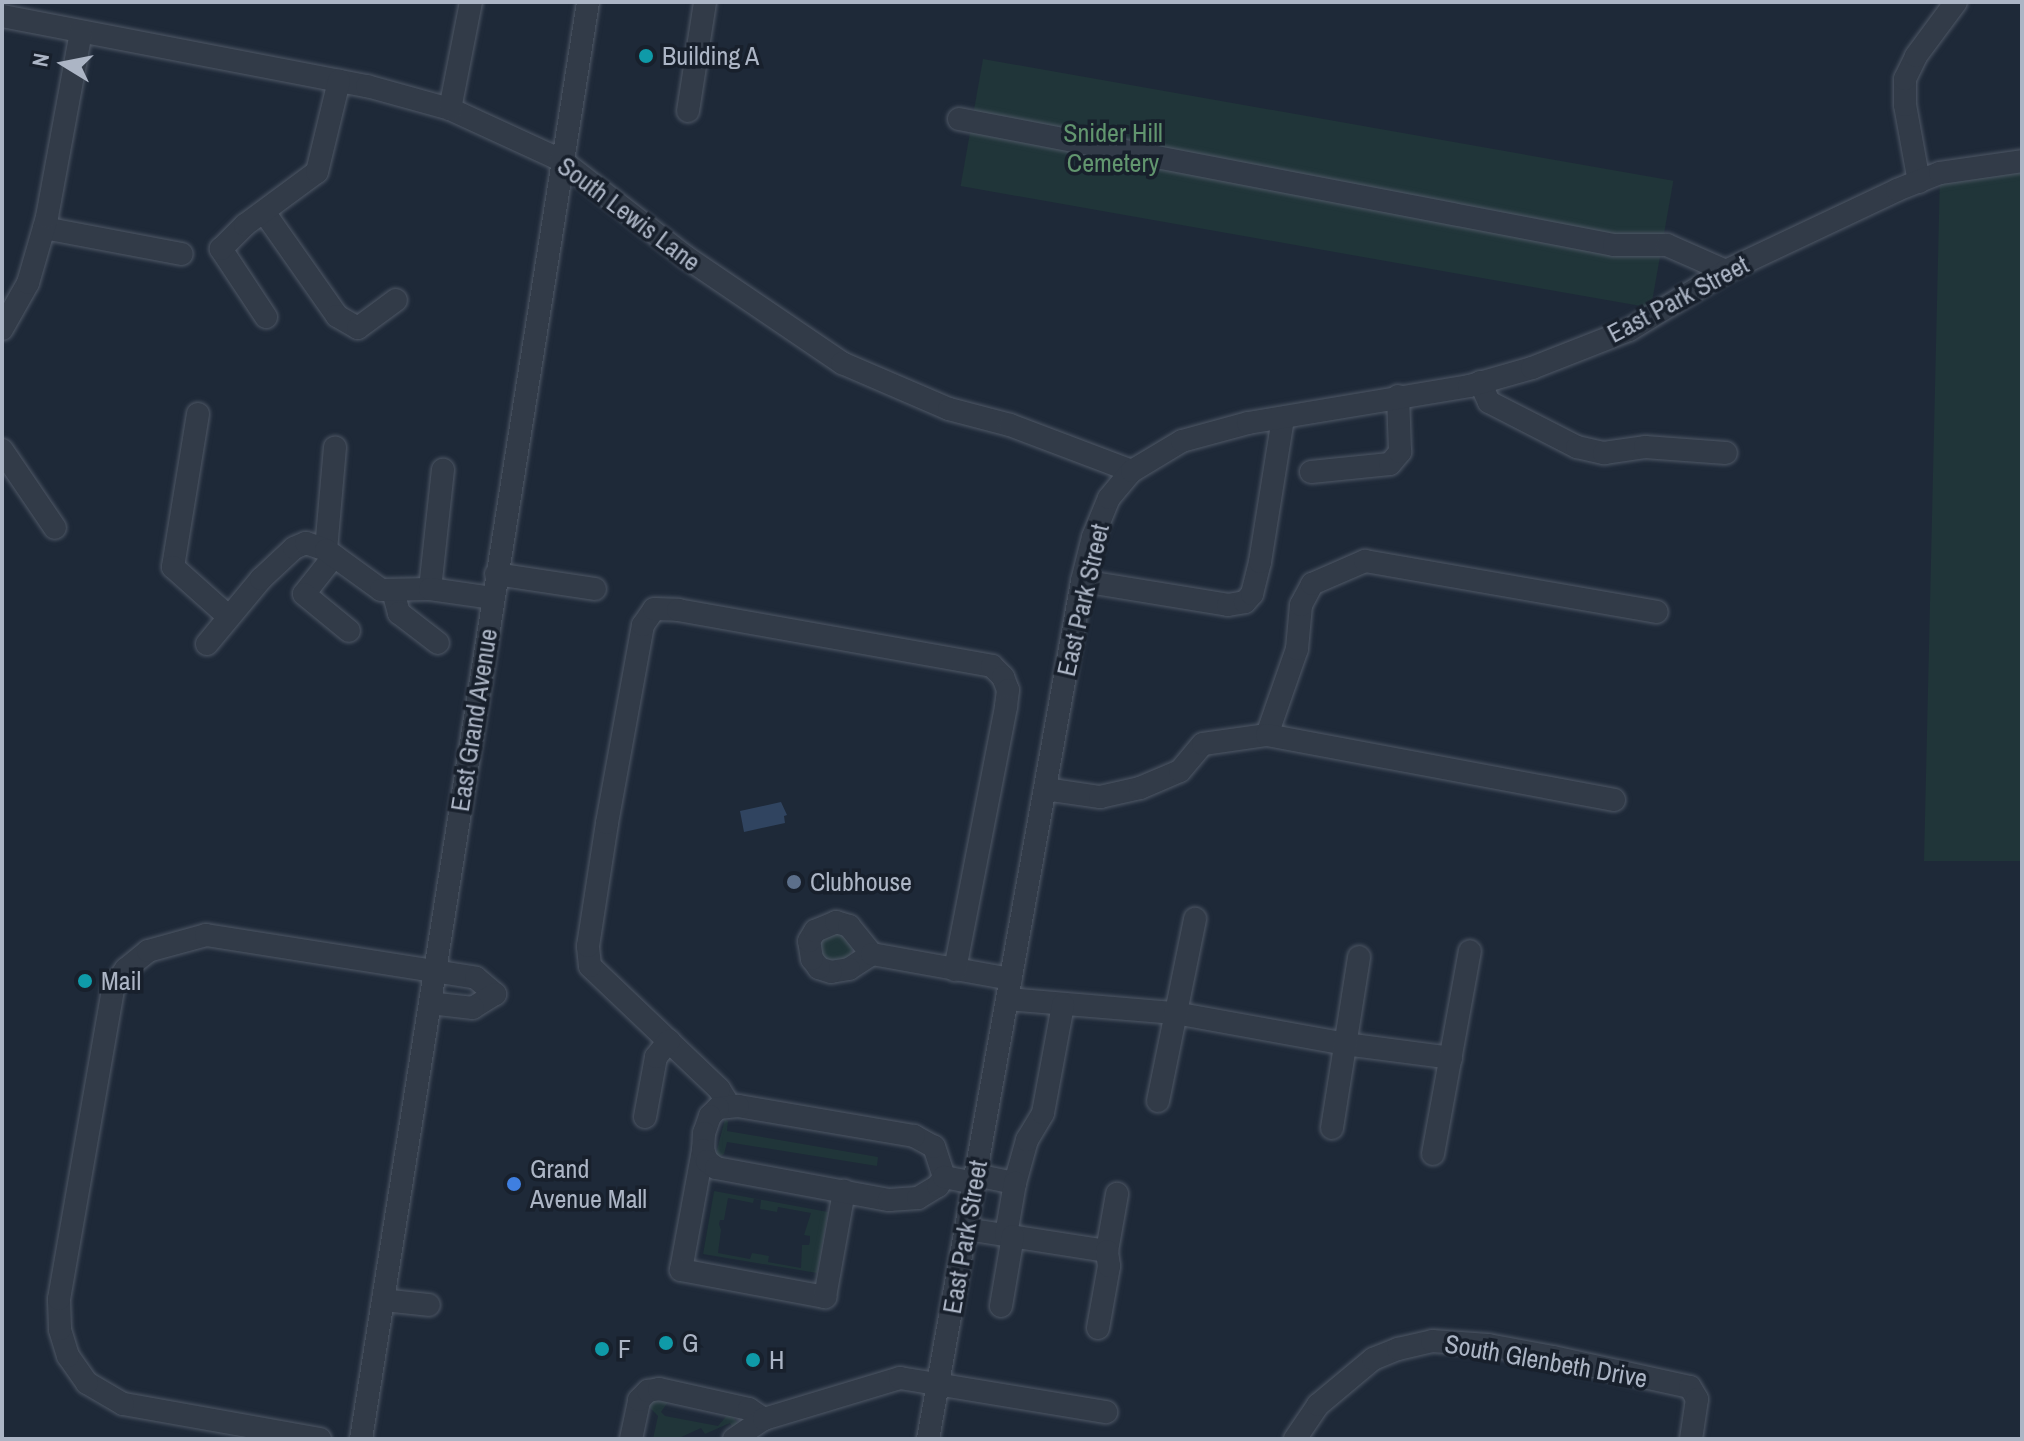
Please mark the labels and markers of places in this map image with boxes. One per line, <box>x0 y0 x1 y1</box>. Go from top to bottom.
place label: Building A <box>662 40 760 72</box>
marker: Building A <box>637 47 655 65</box>
place label: Clubhouse <box>810 866 912 898</box>
marker: Clubhouse <box>785 873 803 891</box>
place label: Mail <box>101 965 141 997</box>
marker: Mail <box>76 972 94 990</box>
place label: Grand Avenue Mall <box>530 1153 647 1214</box>
marker: Grand Avenue Mall <box>505 1175 523 1193</box>
place label: G <box>682 1327 699 1359</box>
place label: F <box>618 1333 631 1365</box>
marker: G <box>657 1334 675 1352</box>
marker: F <box>593 1340 611 1358</box>
place label: H <box>769 1344 784 1376</box>
marker: H <box>744 1351 762 1369</box>

